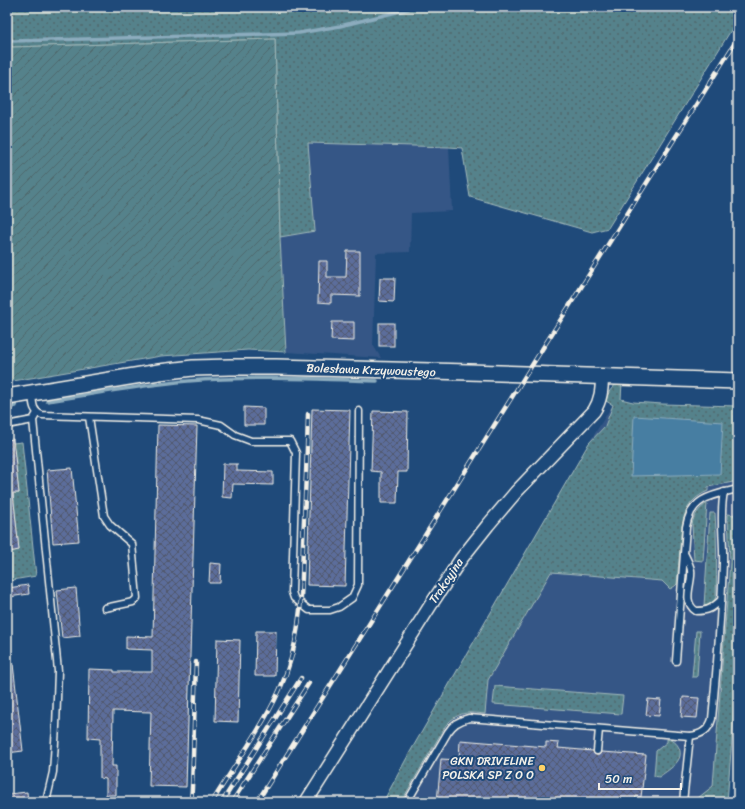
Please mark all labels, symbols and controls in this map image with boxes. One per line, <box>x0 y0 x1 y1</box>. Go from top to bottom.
street label: Bolesława Krzywoustego <box>306 357 436 383</box>
street label: Trakcyjna <box>422 553 470 609</box>
place label: GKN DRIVELINE POLSKA SP Z O O <box>442 750 535 786</box>
marker: GKN DRIVELINE POLSKA SP Z O O <box>537 763 547 773</box>
scale bar <box>599 765 681 791</box>
text: 50 m <box>605 768 632 790</box>

